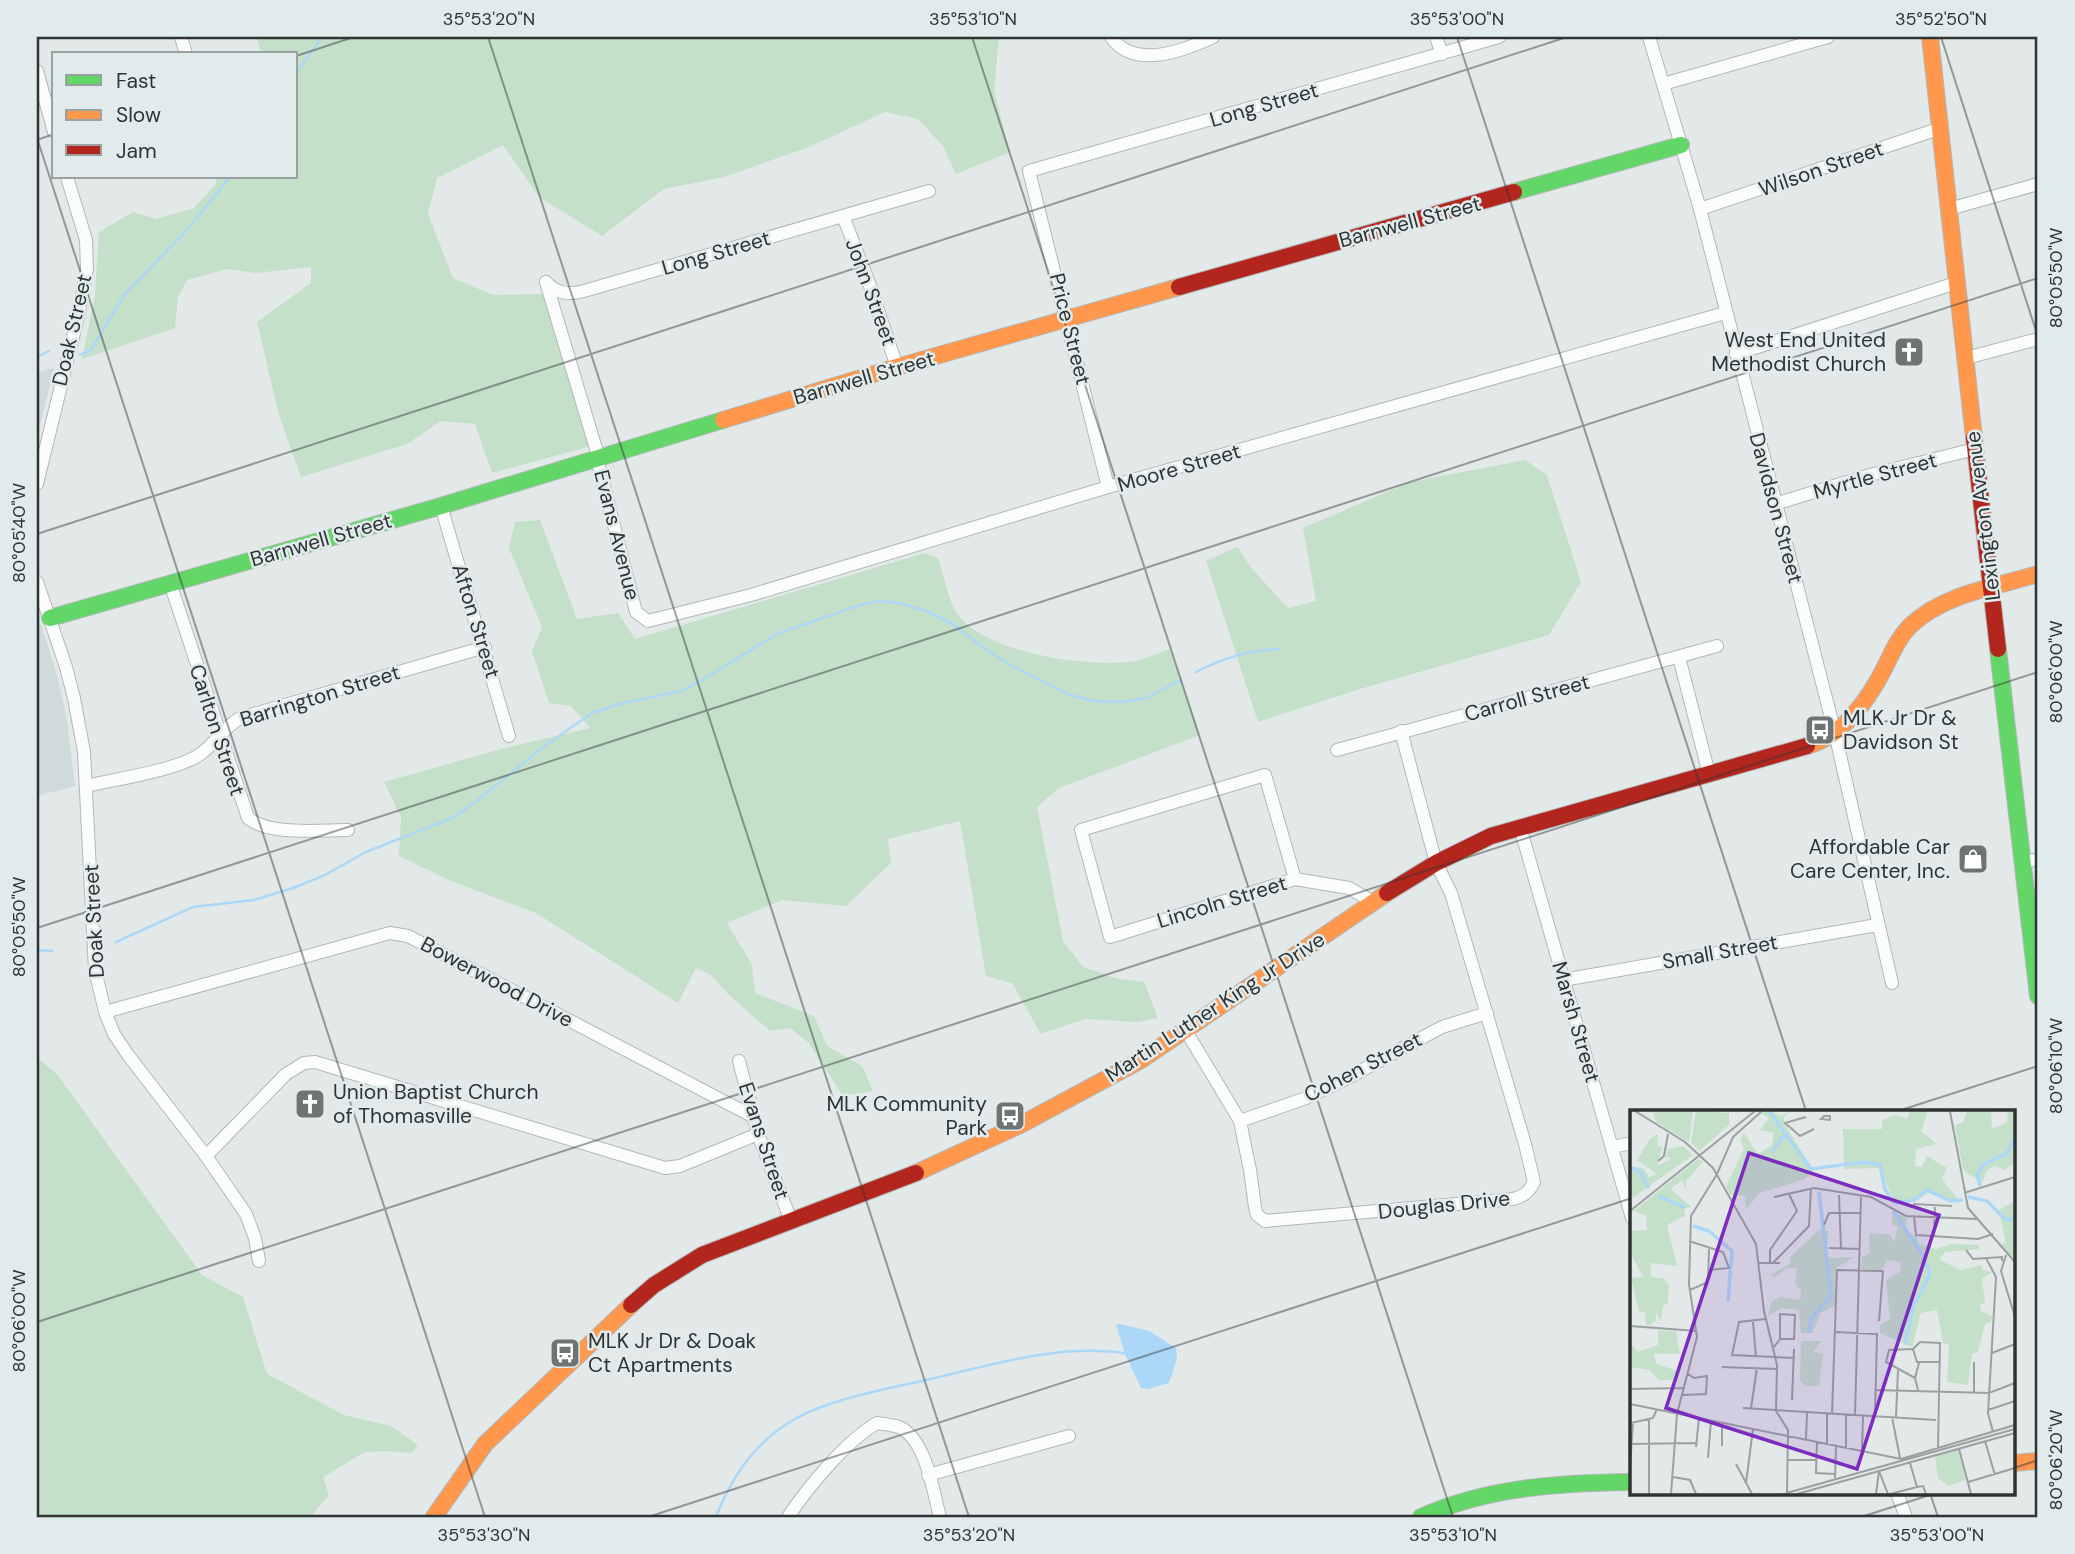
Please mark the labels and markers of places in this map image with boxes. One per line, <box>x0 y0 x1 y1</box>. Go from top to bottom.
place label: West End United Methodist Church <box>1711 326 1886 378</box>
church icon: West End United Methodist Church <box>1892 335 1926 369</box>
place label: MLK Jr Dr & Davidson St <box>1843 704 1959 756</box>
bus stop icon: MLK Jr Dr & Davidson St <box>1803 713 1837 747</box>
place label: Affordable Car Care Center, Inc. <box>1790 833 1950 885</box>
shop icon: Affordable Car Care Center, Inc. <box>1956 842 1990 876</box>
place label: Union Baptist Church of Thomasville <box>333 1078 539 1130</box>
church icon: Union Baptist Church of Thomasville <box>293 1087 327 1121</box>
place label: MLK Community Park <box>826 1090 987 1142</box>
bus stop icon: MLK Community Park <box>993 1099 1027 1133</box>
place label: MLK Jr Dr & Doak Ct Apartments <box>588 1327 757 1379</box>
bus stop icon: MLK Jr Dr & Doak Ct Apartments <box>548 1336 582 1370</box>

